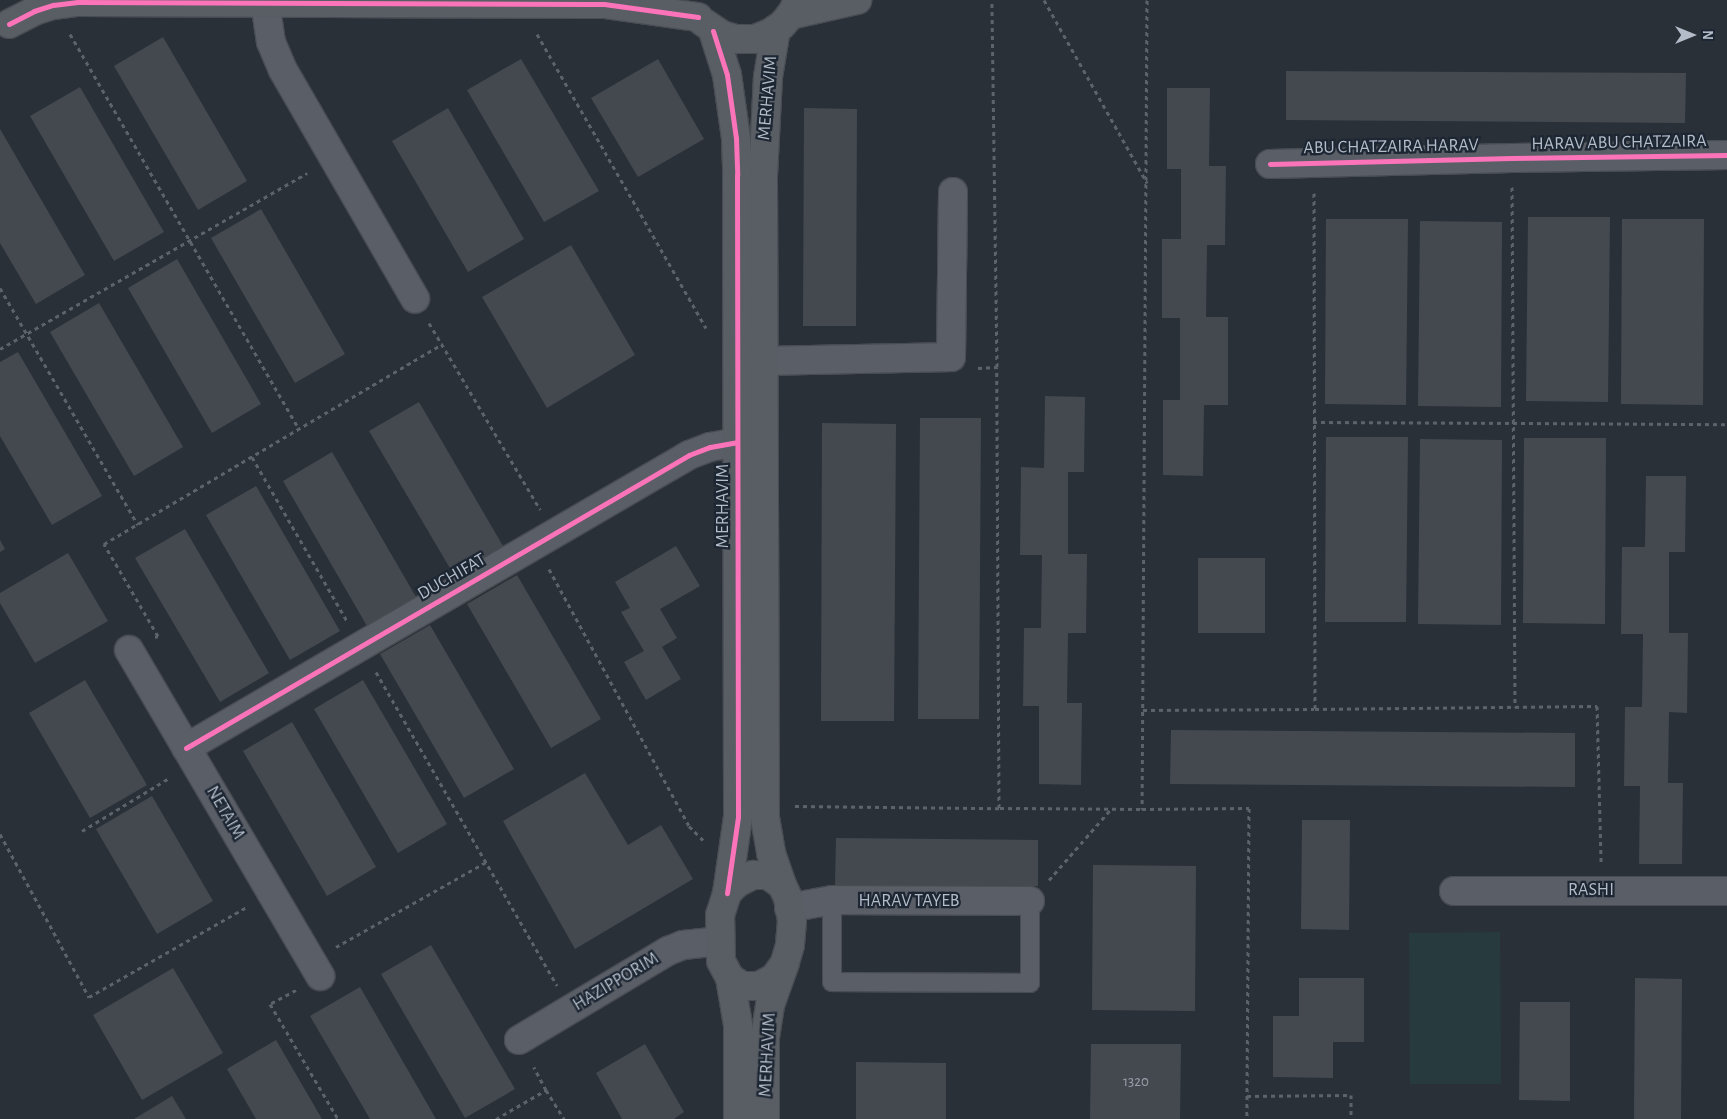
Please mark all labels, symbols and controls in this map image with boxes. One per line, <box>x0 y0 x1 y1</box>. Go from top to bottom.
north arrow <box>1667 10 1717 60</box>
text: N <box>1700 30 1714 40</box>
street label: MERHAVIM <box>754 55 782 141</box>
street label: HARAV ABU CHATZAIRA <box>1531 131 1707 155</box>
street label: ABU CHATZAIRA HARAV <box>1303 135 1479 159</box>
street label: MERHAVIM <box>712 464 734 548</box>
street label: DUCHIFAT <box>414 549 490 605</box>
street label: NETAIM <box>201 782 249 844</box>
street label: RASHI <box>1568 879 1614 901</box>
street label: HARAV TAYEB <box>858 890 960 912</box>
street label: HAZIPPORIM <box>569 948 663 1016</box>
street label: MERHAVIM <box>755 1012 781 1098</box>
house number: 1320 <box>1123 1073 1149 1091</box>

